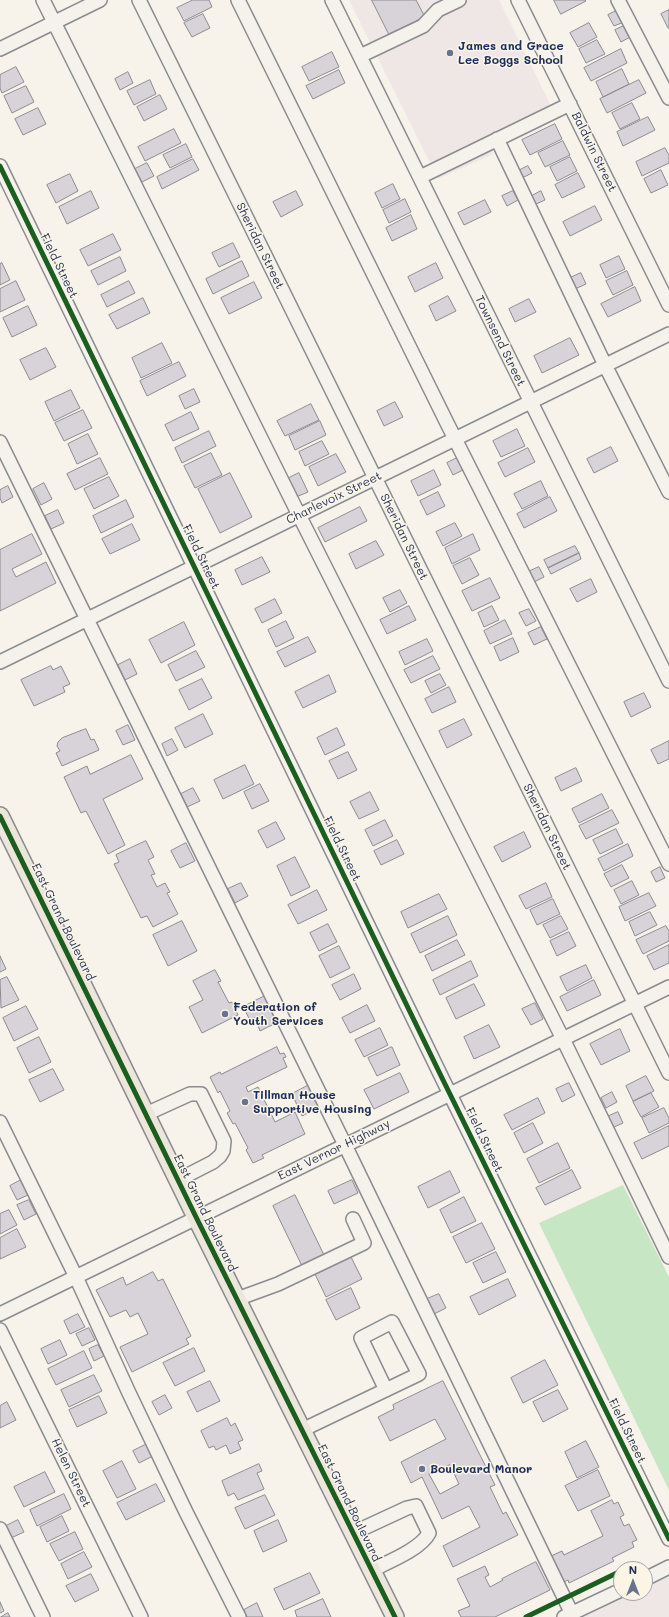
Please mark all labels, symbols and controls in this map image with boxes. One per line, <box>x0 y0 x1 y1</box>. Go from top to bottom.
place label: James and Grace Lee Boggs School <box>458 39 564 67</box>
marker: James and Grace Lee Boggs School <box>445 48 455 58</box>
street label: Baldwin Street <box>568 110 620 194</box>
street label: Sheridan Street <box>233 200 287 292</box>
street label: Field Street <box>37 231 81 301</box>
street label: Townsend Street <box>472 293 528 389</box>
street label: Charlevoix Street <box>284 469 384 527</box>
street label: Sheridan Street <box>377 491 431 583</box>
street label: Field Street <box>179 522 223 592</box>
street label: Sheridan Street <box>520 781 574 873</box>
street label: Field Street <box>320 814 364 884</box>
street label: East Grand Boulevard <box>28 861 98 983</box>
place label: Federation of Youth Services <box>233 1000 323 1028</box>
marker: Federation of Youth Services <box>220 1009 230 1019</box>
place label: Tillman House Supportive Housing <box>253 1088 371 1116</box>
marker: Tillman House Supportive Housing <box>240 1097 250 1107</box>
street label: Field Street <box>462 1105 506 1175</box>
street label: East Vernor Highway <box>276 1117 392 1183</box>
street label: East Grand Boulevard <box>170 1152 240 1274</box>
street label: Field Street <box>605 1396 649 1466</box>
street label: Helen Street <box>48 1436 94 1510</box>
street label: East Grand Boulevard <box>314 1442 384 1564</box>
place label: Boulevard Manor <box>430 1462 532 1476</box>
marker: Boulevard Manor <box>417 1464 427 1474</box>
north arrow <box>613 1561 653 1601</box>
text: N <box>629 1562 637 1577</box>

